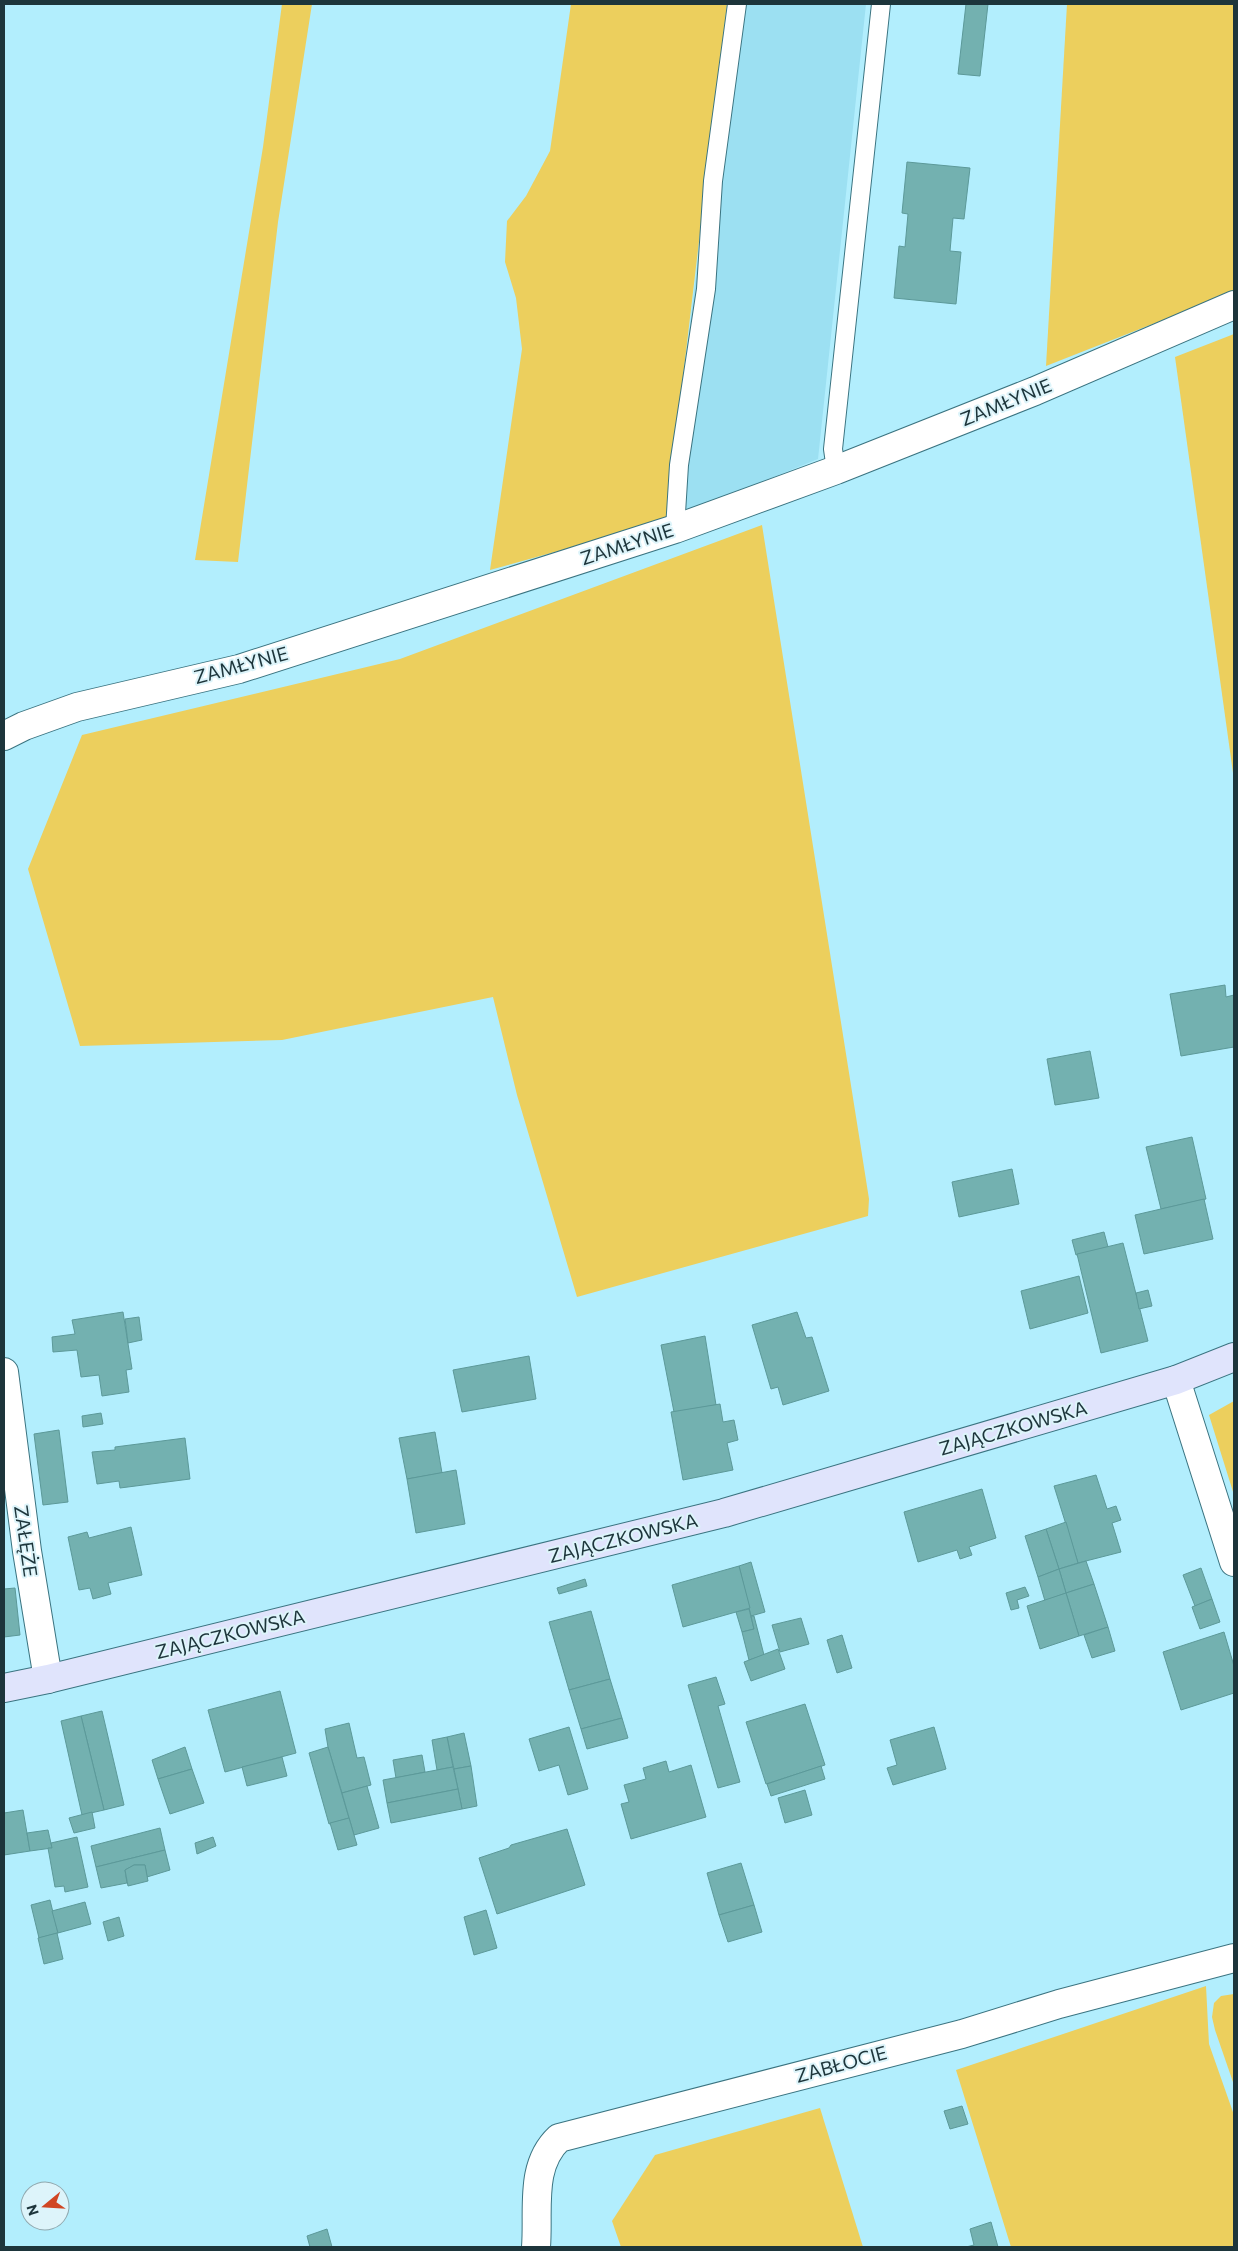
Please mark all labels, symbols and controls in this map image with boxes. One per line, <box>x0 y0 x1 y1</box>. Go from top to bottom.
street label: ZAMŁYNIE <box>957 373 1055 430</box>
street label: ZAMŁYNIE <box>577 518 676 569</box>
street label: ZAMŁYNIE <box>191 641 290 688</box>
street label: ZAJĄCZKOWSKA <box>936 1395 1090 1460</box>
street label: ZAŁĘŻE <box>10 1504 43 1578</box>
street label: ZAJĄCZKOWSKA <box>546 1508 700 1567</box>
street label: ZAJĄCZKOWSKA <box>153 1604 307 1663</box>
street label: ZABŁOCIE <box>793 2040 889 2087</box>
north arrow <box>20 2181 70 2231</box>
text: N <box>22 2203 42 2218</box>

